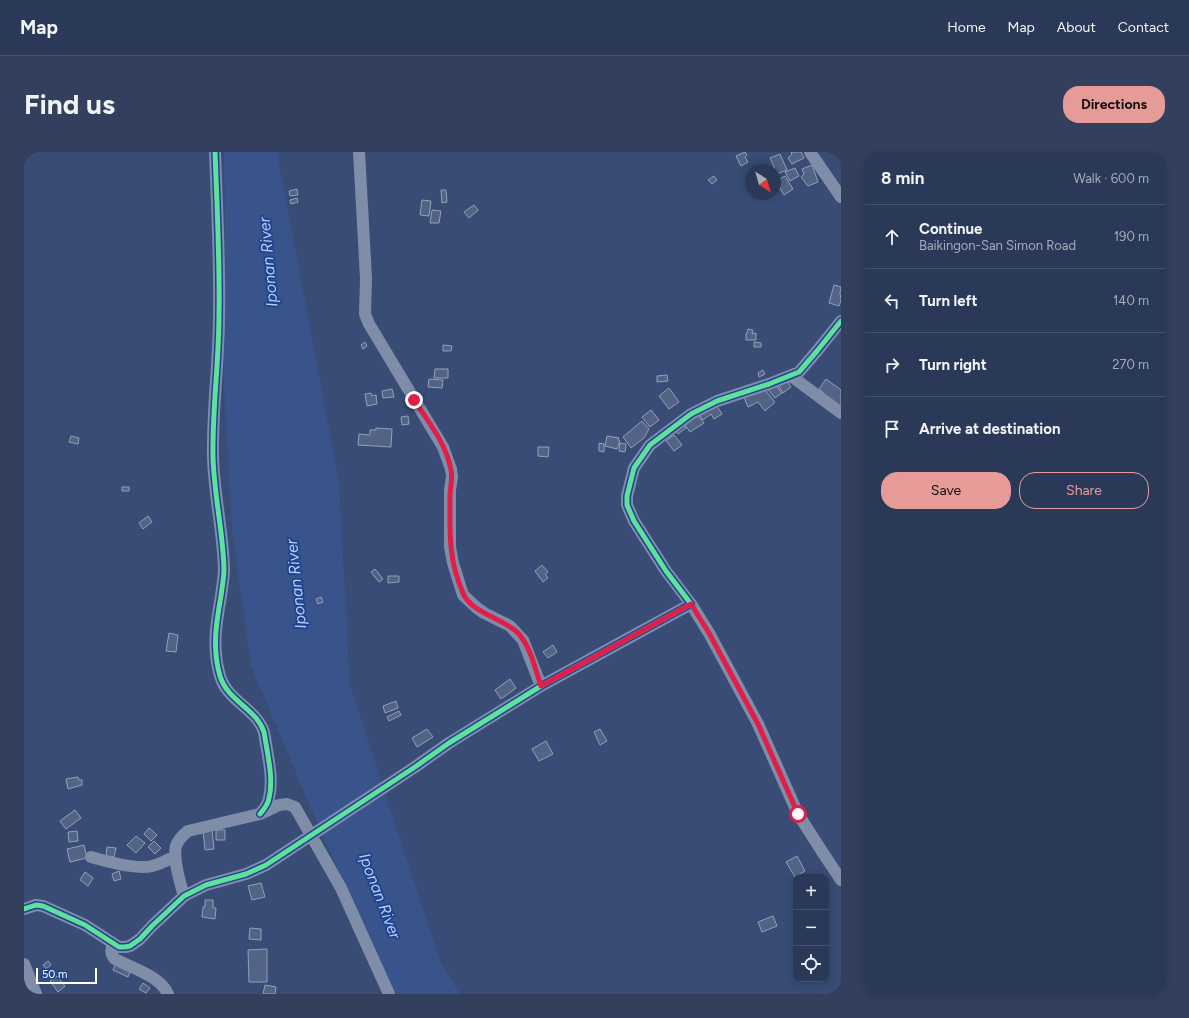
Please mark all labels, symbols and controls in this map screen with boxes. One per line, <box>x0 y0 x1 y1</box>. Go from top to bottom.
text: Map <box>20 16 58 39</box>
text: Home <box>947 19 986 36</box>
text: Map <box>1008 19 1035 36</box>
text: About <box>1057 19 1096 36</box>
text: Contact <box>1118 19 1169 36</box>
button: Directions <box>1063 86 1165 123</box>
text: Find us <box>24 87 115 121</box>
north arrow <box>745 164 781 200</box>
text: 8 min <box>881 168 924 188</box>
text: Walk · 600 m <box>1073 171 1149 186</box>
water label: Iponan River <box>255 216 281 308</box>
text: Continue <box>919 220 982 238</box>
icon: ahead <box>881 226 903 248</box>
text: 190 m <box>1114 229 1149 244</box>
text: Baikingon-San Simon Road <box>919 238 1076 253</box>
icon: left <box>881 290 903 312</box>
text: Turn left <box>919 292 977 310</box>
text: 140 m <box>1113 293 1149 308</box>
icon: right <box>881 354 903 376</box>
text: Turn right <box>919 356 987 374</box>
text: 270 m <box>1112 357 1149 372</box>
route end <box>405 391 423 409</box>
icon: arrive <box>881 418 903 440</box>
text: Arrive at destination <box>919 420 1060 438</box>
button: Save <box>881 472 1011 509</box>
button: Share <box>1019 472 1149 509</box>
water label: Iponan River <box>282 538 310 630</box>
route start <box>789 805 807 823</box>
water label: Iponan River <box>355 850 405 942</box>
map controls <box>793 874 829 982</box>
button: + <box>793 874 829 910</box>
button: − <box>793 910 829 946</box>
button: locate <box>793 946 829 982</box>
scale bar <box>36 966 97 985</box>
text: 50 m <box>42 968 67 981</box>

